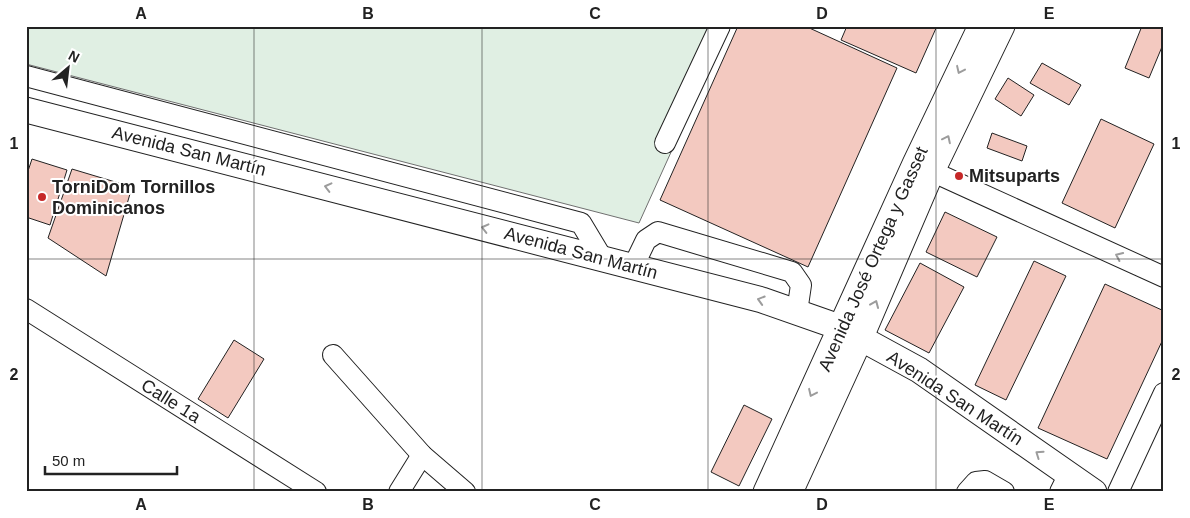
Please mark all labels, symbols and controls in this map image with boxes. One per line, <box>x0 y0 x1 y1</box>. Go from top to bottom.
text: A <box>135 5 147 22</box>
text: B <box>362 5 374 22</box>
text: C <box>589 5 601 22</box>
text: D <box>816 5 828 22</box>
text: E <box>1044 5 1055 22</box>
north arrow <box>42 42 92 92</box>
text: N <box>66 47 82 66</box>
one-way arrow <box>955 65 966 74</box>
street label: Avenida San Martín <box>110 122 268 180</box>
text: 1 <box>10 135 19 152</box>
one-way arrow <box>941 135 952 144</box>
text: 1 <box>1172 135 1181 152</box>
street label: Avenida José Ortega y Gasset <box>814 144 932 374</box>
place label: Mitsuparts <box>969 166 1060 186</box>
marker: Mitsuparts <box>953 170 965 182</box>
place label: TorniDom Tornillos Dominicanos <box>52 177 215 218</box>
one-way arrow <box>324 183 333 193</box>
marker: TorniDom Tornillos Dominicanos <box>36 191 48 203</box>
one-way arrow <box>481 223 490 234</box>
street label: Avenida San Martín <box>502 223 660 283</box>
one-way arrow <box>1115 252 1124 263</box>
one-way arrow <box>757 296 766 306</box>
one-way arrow <box>869 300 880 309</box>
street label: Avenida San Martín <box>883 347 1027 449</box>
text: 2 <box>10 366 19 383</box>
text: 2 <box>1172 366 1181 383</box>
street label: Calle 1a <box>138 375 205 428</box>
one-way arrow <box>808 388 818 397</box>
scale bar <box>45 443 178 475</box>
one-way arrow <box>1035 451 1045 460</box>
text: 50 m <box>52 452 85 469</box>
text: A <box>135 496 147 513</box>
text: B <box>362 496 374 513</box>
text: C <box>589 496 601 513</box>
text: D <box>816 496 828 513</box>
text: E <box>1044 496 1055 513</box>

